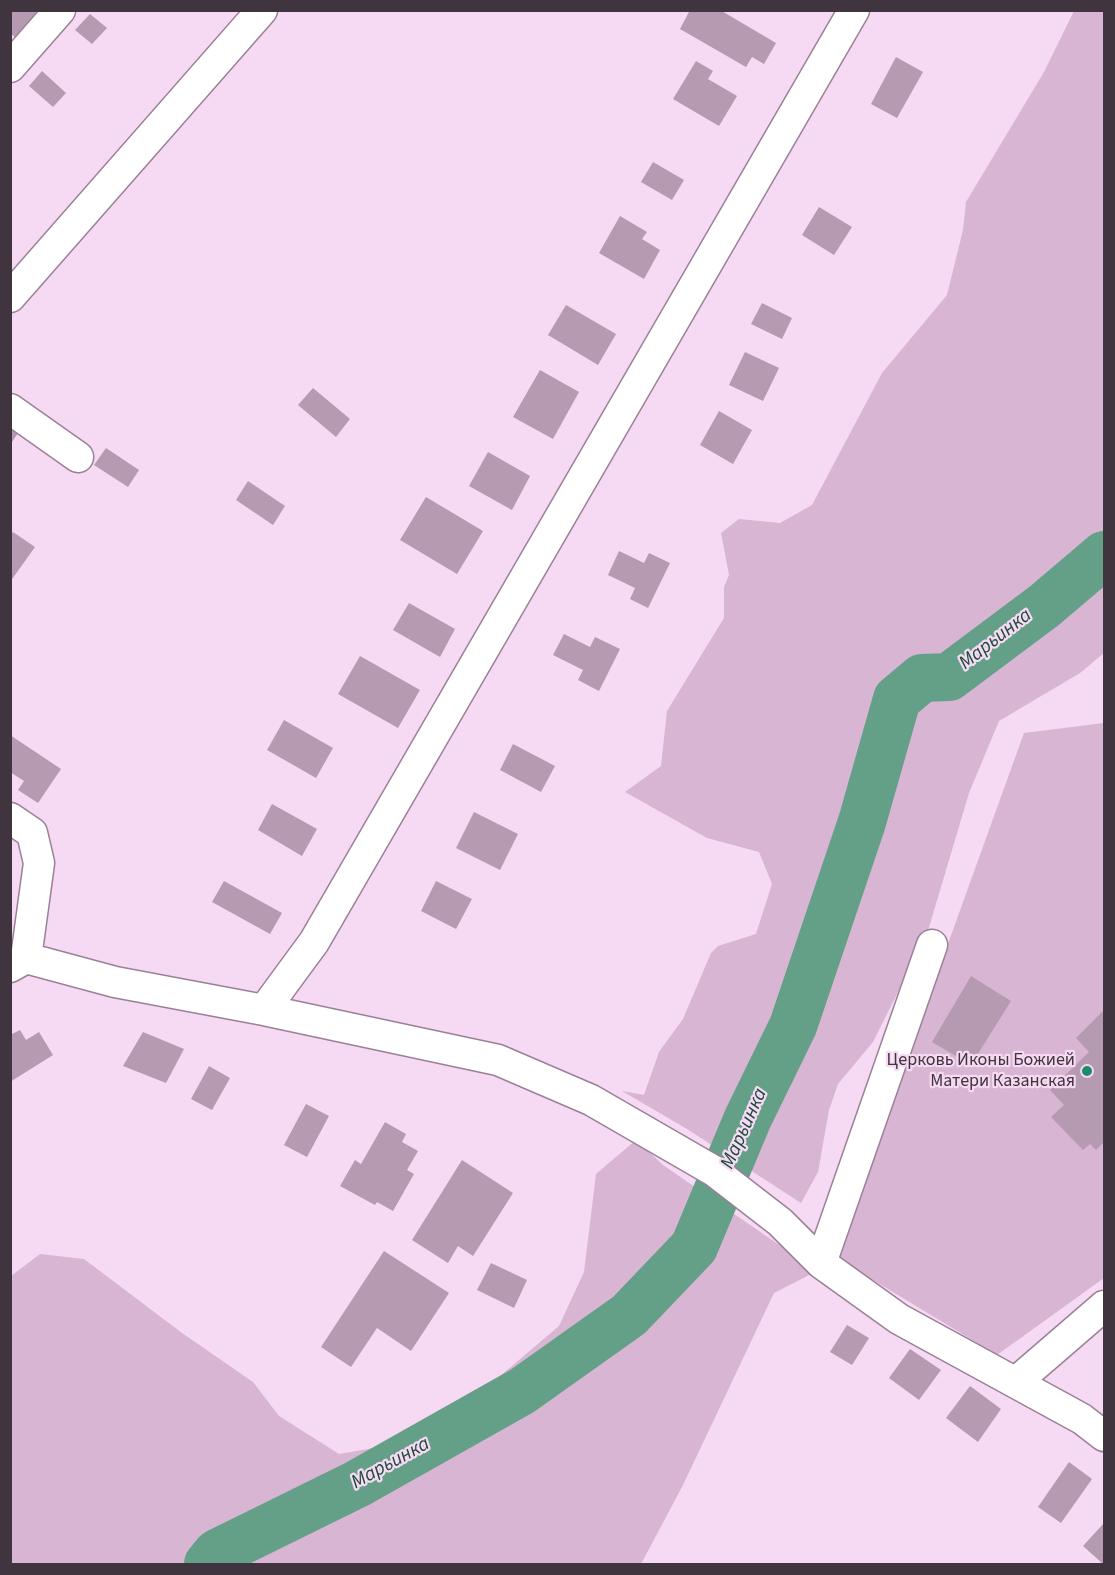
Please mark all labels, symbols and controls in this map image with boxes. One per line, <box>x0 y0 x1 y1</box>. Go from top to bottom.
water label: Марьинка <box>955 604 1037 676</box>
place label: Церковь Иконы Божией Матери Казанская <box>887 1050 1075 1092</box>
marker: Церковь Иконы Божией Матери Казанская <box>1080 1064 1094 1078</box>
water label: Марьинка <box>717 1085 773 1173</box>
water label: Марьинка <box>348 1433 434 1495</box>

